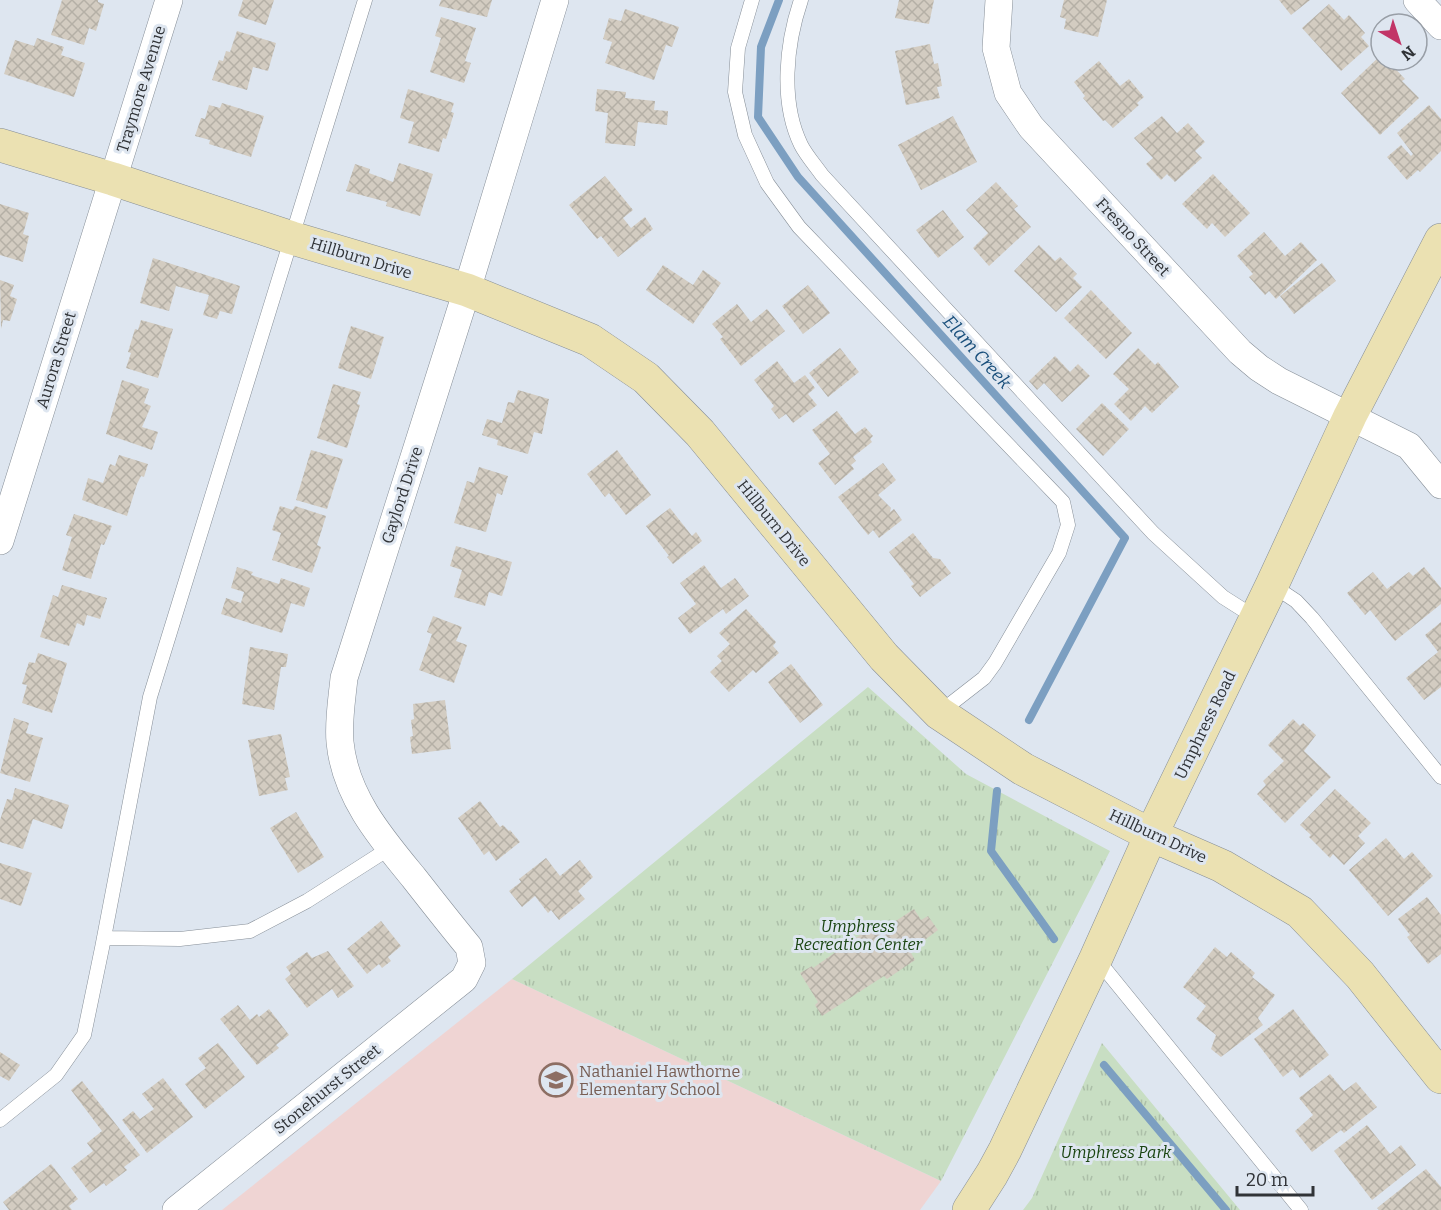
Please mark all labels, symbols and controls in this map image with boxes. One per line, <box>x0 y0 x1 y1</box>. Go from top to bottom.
north arrow <box>1369 12 1429 72</box>
street label: Traymore Avenue <box>113 23 169 155</box>
text: N <box>1397 42 1419 65</box>
street label: Fresno Street <box>1092 194 1174 280</box>
street label: Hillburn Drive <box>308 233 414 283</box>
street label: Aurora Street <box>32 309 80 411</box>
water label: Elam Creek <box>938 311 1016 394</box>
street label: Gaylord Drive <box>377 444 427 546</box>
street label: Hillburn Drive <box>733 476 815 570</box>
street label: Umphress Road <box>1171 667 1240 782</box>
street label: Hillburn Drive <box>1106 805 1210 867</box>
park label: Umphress Recreation Center <box>794 917 923 954</box>
street label: Stonehurst Street <box>270 1040 384 1138</box>
school or university icon: Nathaniel Hawthorne Elementary School <box>538 1062 574 1098</box>
place label: Nathaniel Hawthorne Elementary School <box>579 1062 740 1099</box>
park label: Umphress Park <box>1061 1143 1172 1162</box>
scale bar <box>1237 1159 1314 1197</box>
text: 20 m <box>1246 1169 1288 1191</box>

